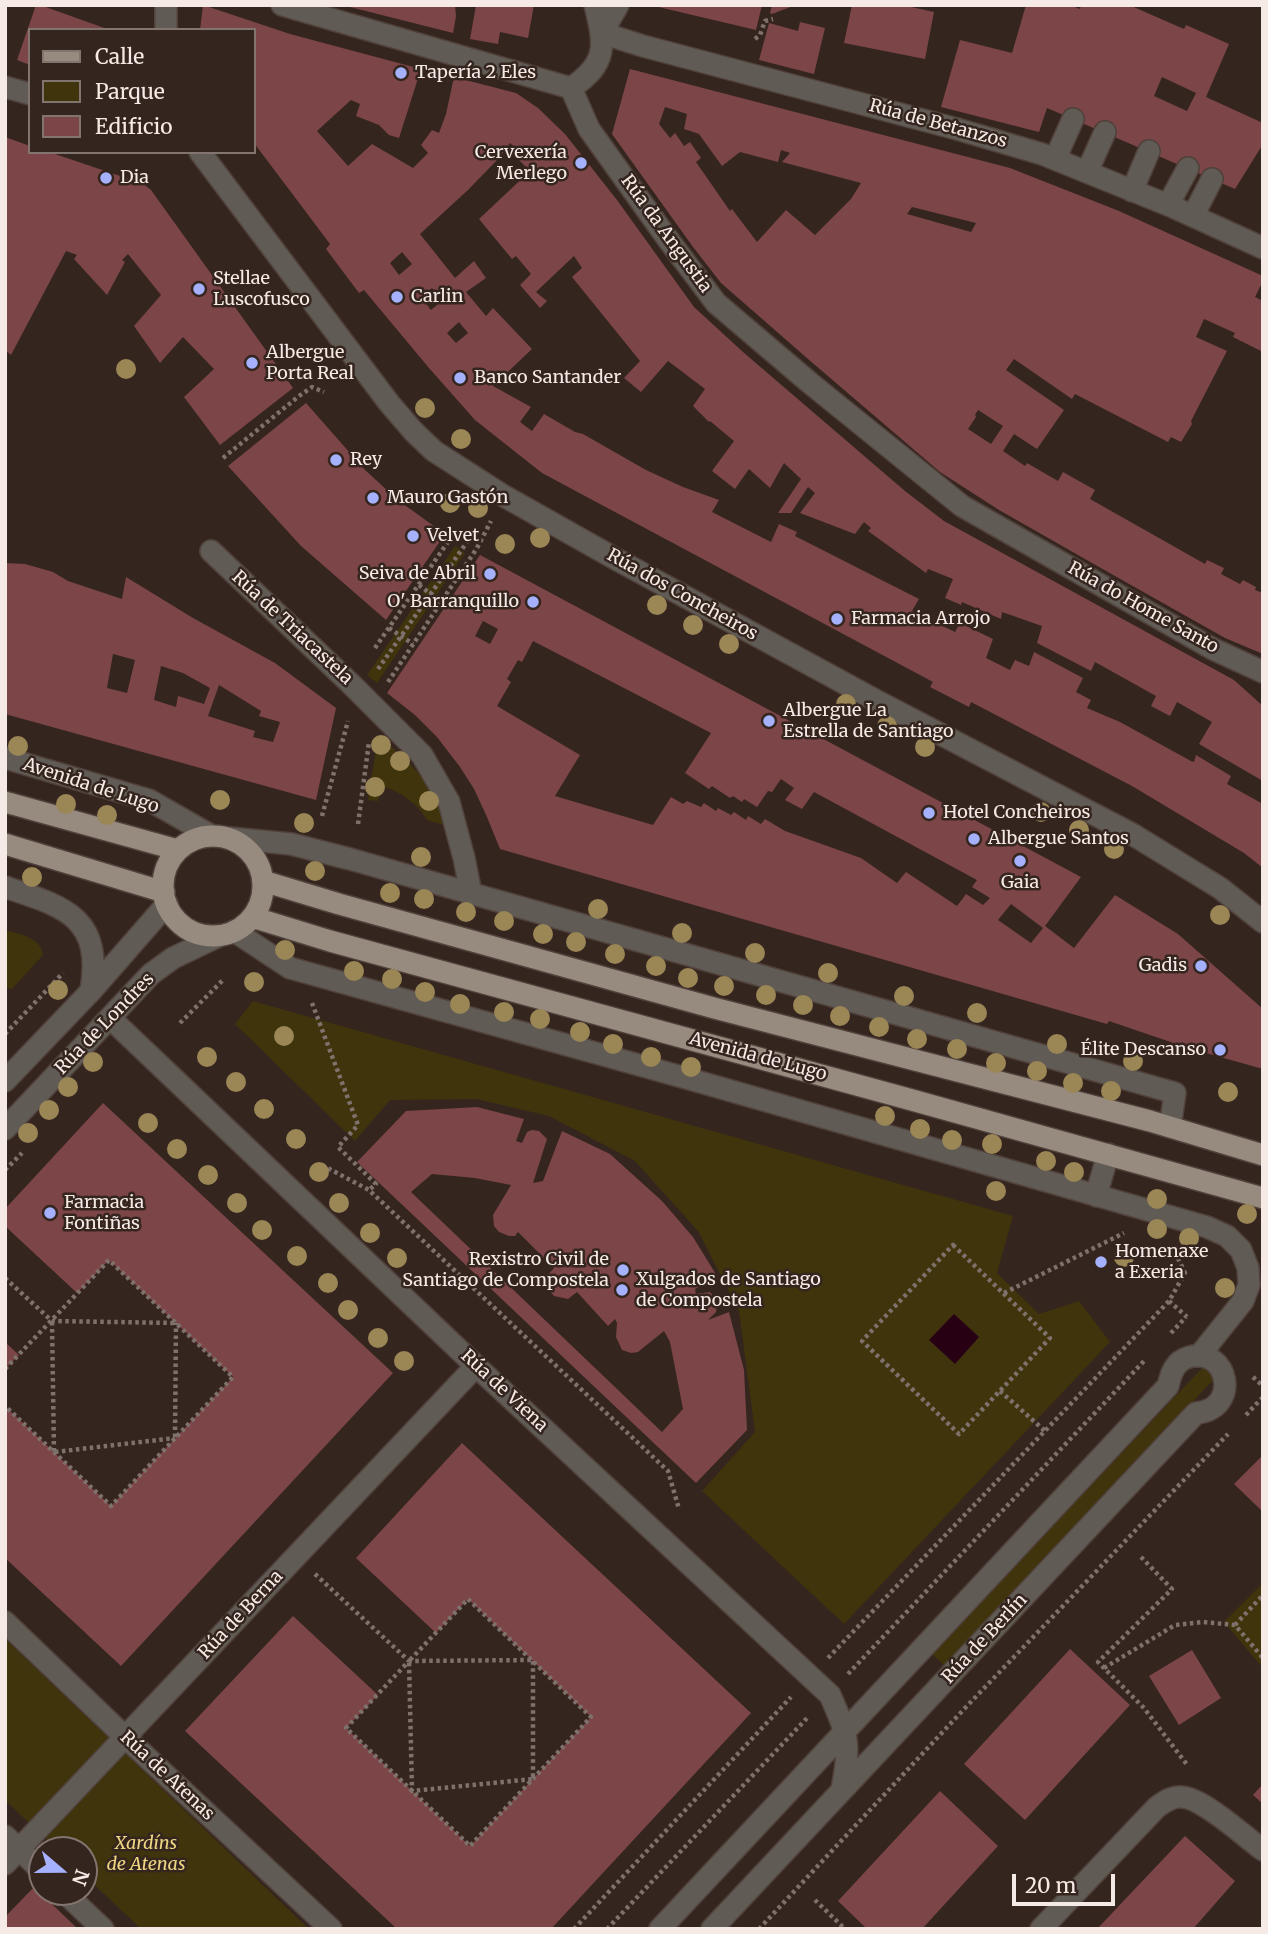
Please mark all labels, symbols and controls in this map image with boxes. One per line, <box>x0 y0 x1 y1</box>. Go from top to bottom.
legend <box>28 28 256 154</box>
text: Calle <box>95 43 144 70</box>
place label: Tapería 2 Eles <box>415 62 536 84</box>
marker: Tapería 2 Eles <box>393 65 409 81</box>
text: Parque <box>95 78 165 105</box>
street label: Rúa de Betanzos <box>867 95 1009 153</box>
text: Edificio <box>95 113 172 140</box>
place label: Cervexería Merlego <box>475 142 567 184</box>
marker: Cervexería Merlego <box>573 155 589 171</box>
place label: Dia <box>120 167 149 189</box>
marker: Dia <box>98 170 114 186</box>
street label: Rúa da Angustia <box>616 171 716 297</box>
place label: Stellae Luscofusco <box>213 268 310 310</box>
marker: Stellae Luscofusco <box>191 281 207 297</box>
place label: Carlin <box>411 286 464 308</box>
marker: Carlin <box>389 289 405 305</box>
place label: Albergue Porta Real <box>266 342 354 384</box>
marker: Albergue Porta Real <box>244 355 260 371</box>
place label: Banco Santander <box>474 367 621 389</box>
marker: Banco Santander <box>452 370 468 386</box>
place label: Rey <box>350 449 382 471</box>
marker: Rey <box>328 452 344 468</box>
place label: Mauro Gastón <box>387 487 508 509</box>
marker: Mauro Gastón <box>365 490 381 506</box>
place label: Velvet <box>427 525 479 547</box>
marker: Velvet <box>405 528 421 544</box>
street label: Rúa dos Concheiros <box>603 545 761 645</box>
street label: Rúa do Home Santo <box>1064 558 1222 658</box>
place label: Seiva de Abril <box>359 563 476 585</box>
marker: Seiva de Abril <box>482 566 498 582</box>
street label: Rúa de Triacastela <box>227 567 357 689</box>
place label: O' Barranquillo <box>387 591 519 613</box>
marker: O' Barranquillo <box>525 594 541 610</box>
place label: Farmacia Arrojo <box>851 608 990 630</box>
marker: Farmacia Arrojo <box>829 611 845 627</box>
place label: Albergue La Estrella de Santiago <box>783 700 953 742</box>
marker: Albergue La Estrella de Santiago <box>761 713 777 729</box>
street label: Avenida de Lugo <box>20 754 162 818</box>
place label: Hotel Concheiros <box>943 802 1090 824</box>
marker: Hotel Concheiros <box>921 805 937 821</box>
place label: Albergue Santos <box>988 828 1129 850</box>
marker: Albergue Santos <box>966 831 982 847</box>
marker: Gaia <box>1012 853 1028 869</box>
place label: Gaia <box>1001 872 1039 894</box>
place label: Gadis <box>1139 955 1187 977</box>
marker: Gadis <box>1193 958 1209 974</box>
street label: Rúa de Londres <box>51 969 159 1079</box>
street label: Avenida de Lugo <box>687 1028 829 1086</box>
place label: Élite Descanso <box>1081 1039 1206 1061</box>
marker: Élite Descanso <box>1212 1042 1228 1058</box>
place label: Farmacia Fontiñas <box>64 1192 144 1234</box>
marker: Farmacia Fontiñas <box>42 1205 58 1221</box>
place label: Homenaxe a Exeria <box>1115 1241 1208 1284</box>
place label: Rexistro Civil de Santiago de Compostela <box>402 1249 609 1292</box>
marker: Homenaxe a Exeria <box>1093 1254 1109 1270</box>
marker: Rexistro Civil de Santiago de Compostela <box>615 1262 631 1278</box>
place label: Xulgados de Santiago de Compostela <box>636 1269 821 1312</box>
marker: Xulgados de Santiago de Compostela <box>614 1282 630 1298</box>
street label: Rúa de Viena <box>456 1345 552 1437</box>
street label: Rúa de Berna <box>194 1566 288 1664</box>
street label: Rúa de Berlín <box>938 1590 1032 1688</box>
street label: Rúa de Atenas <box>115 1727 219 1825</box>
park label: Xardíns de Atenas <box>106 1833 186 1876</box>
north arrow <box>28 1836 98 1906</box>
scale bar <box>1016 1860 1119 1904</box>
text: N <box>67 1866 95 1889</box>
text: 20 m <box>1025 1872 1076 1899</box>

